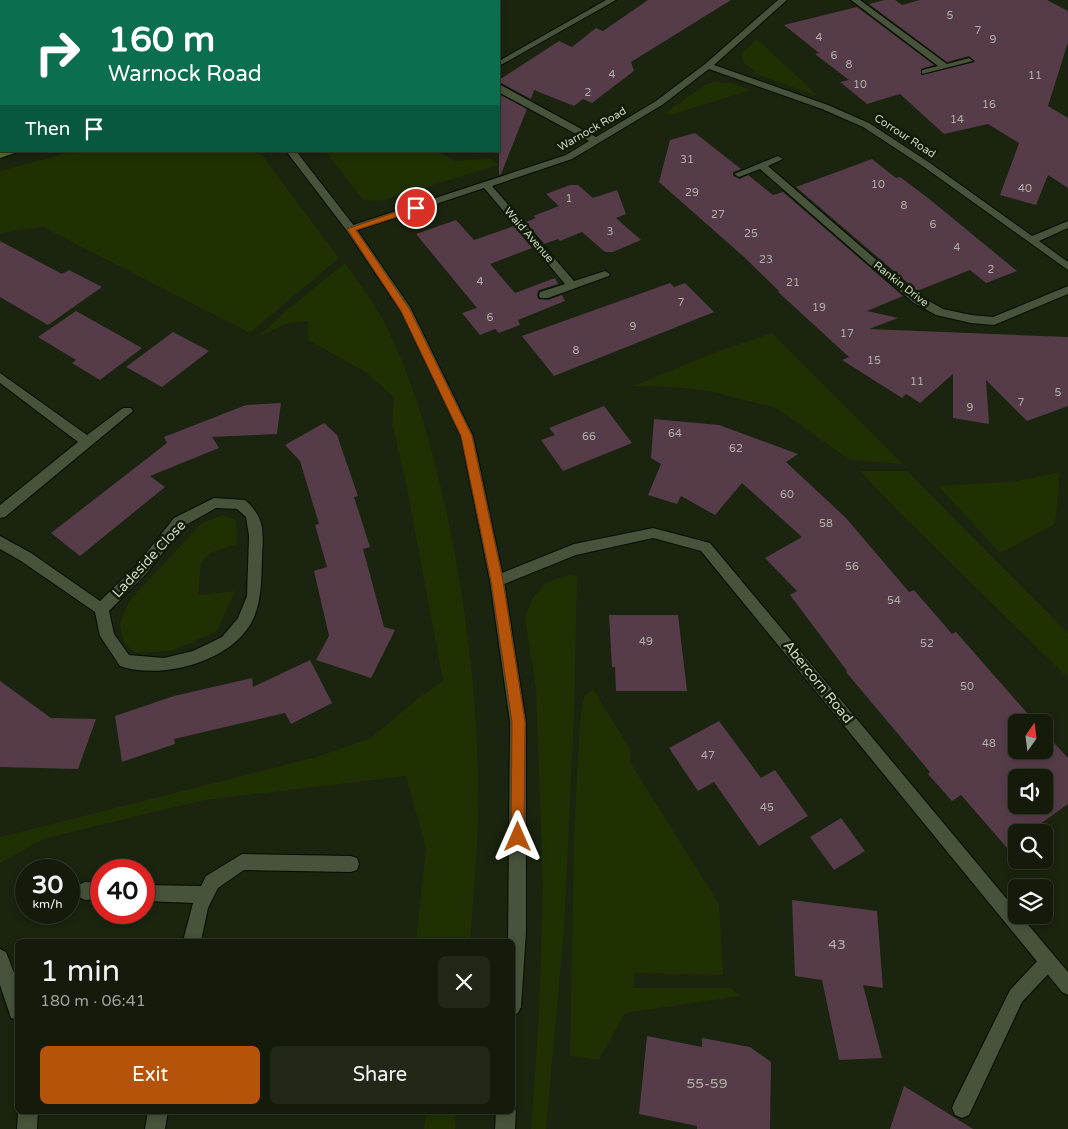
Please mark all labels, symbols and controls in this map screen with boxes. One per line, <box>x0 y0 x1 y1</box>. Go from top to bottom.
house number: 5 <box>947 9 954 22</box>
text: 160 m <box>108 19 215 61</box>
icon: right <box>25 20 90 85</box>
house number: 7 <box>975 24 982 37</box>
house number: 4 <box>816 31 823 44</box>
house number: 9 <box>990 33 997 46</box>
house number: 6 <box>831 49 838 62</box>
house number: 8 <box>846 58 853 71</box>
text: Warnock Road <box>108 61 262 87</box>
house number: 4 <box>609 68 616 81</box>
house number: 11 <box>1028 69 1042 82</box>
house number: 10 <box>853 78 867 91</box>
house number: 2 <box>585 86 592 99</box>
house number: 16 <box>982 98 996 111</box>
street label: Warnock Road <box>555 104 629 154</box>
street label: Corrour Road <box>872 111 938 161</box>
house number: 14 <box>950 113 964 126</box>
icon: arrive <box>80 115 108 143</box>
text: Then <box>25 118 70 140</box>
house number: 31 <box>680 153 694 166</box>
house number: 10 <box>871 178 885 191</box>
house number: 40 <box>1018 182 1032 195</box>
house number: 29 <box>685 186 699 199</box>
pin <box>395 187 437 229</box>
house number: 1 <box>566 192 572 205</box>
icon: arrive <box>402 194 430 222</box>
house number: 8 <box>901 199 908 212</box>
street label: Waid Avenue <box>502 205 556 265</box>
house number: 27 <box>711 208 725 221</box>
house number: 6 <box>930 218 937 231</box>
house number: 3 <box>607 225 614 238</box>
house number: 25 <box>744 227 758 240</box>
house number: 4 <box>954 241 961 254</box>
house number: 23 <box>759 253 773 266</box>
street label: Rankin Drive <box>871 259 931 309</box>
house number: 2 <box>988 263 995 276</box>
house number: 4 <box>477 275 484 288</box>
house number: 21 <box>786 276 800 289</box>
house number: 7 <box>678 296 685 309</box>
house number: 19 <box>812 301 826 314</box>
house number: 6 <box>487 311 494 324</box>
house number: 9 <box>630 320 637 333</box>
house number: 17 <box>840 327 854 340</box>
house number: 8 <box>573 344 580 357</box>
house number: 15 <box>867 354 881 367</box>
house number: 11 <box>910 375 924 388</box>
house number: 5 <box>1055 386 1062 399</box>
house number: 7 <box>1018 396 1025 409</box>
house number: 9 <box>967 401 974 414</box>
house number: 64 <box>668 427 682 440</box>
house number: 66 <box>582 430 596 443</box>
house number: 62 <box>729 442 743 455</box>
house number: 60 <box>780 488 794 501</box>
street label: Ladeside Close <box>109 517 189 601</box>
house number: 58 <box>819 517 833 530</box>
house number: 56 <box>845 560 859 573</box>
house number: 54 <box>887 594 901 607</box>
house number: 49 <box>639 635 653 648</box>
street label: Abercorn Road <box>780 637 856 727</box>
house number: 52 <box>920 637 934 650</box>
house number: 50 <box>960 680 974 693</box>
north arrow <box>1008 714 1052 759</box>
map controls <box>1008 714 1053 924</box>
house number: 48 <box>982 737 996 750</box>
house number: 47 <box>701 749 715 762</box>
button: sound <box>1008 769 1053 814</box>
house number: 45 <box>760 801 774 814</box>
position arrow <box>491 810 543 862</box>
button: search <box>1008 824 1053 869</box>
speed limit sign: 40 <box>90 859 155 924</box>
text: 30 <box>32 870 63 900</box>
button: layers <box>1008 879 1053 924</box>
text: km/h <box>32 897 63 911</box>
house number: 43 <box>828 936 846 953</box>
text: 1 min <box>40 953 120 990</box>
button: close <box>438 956 490 1008</box>
text: 180 m · 06:41 <box>40 991 146 1011</box>
button: Exit <box>40 1046 260 1104</box>
button: Share <box>270 1046 490 1104</box>
house number: 55-59 <box>687 1075 727 1092</box>

